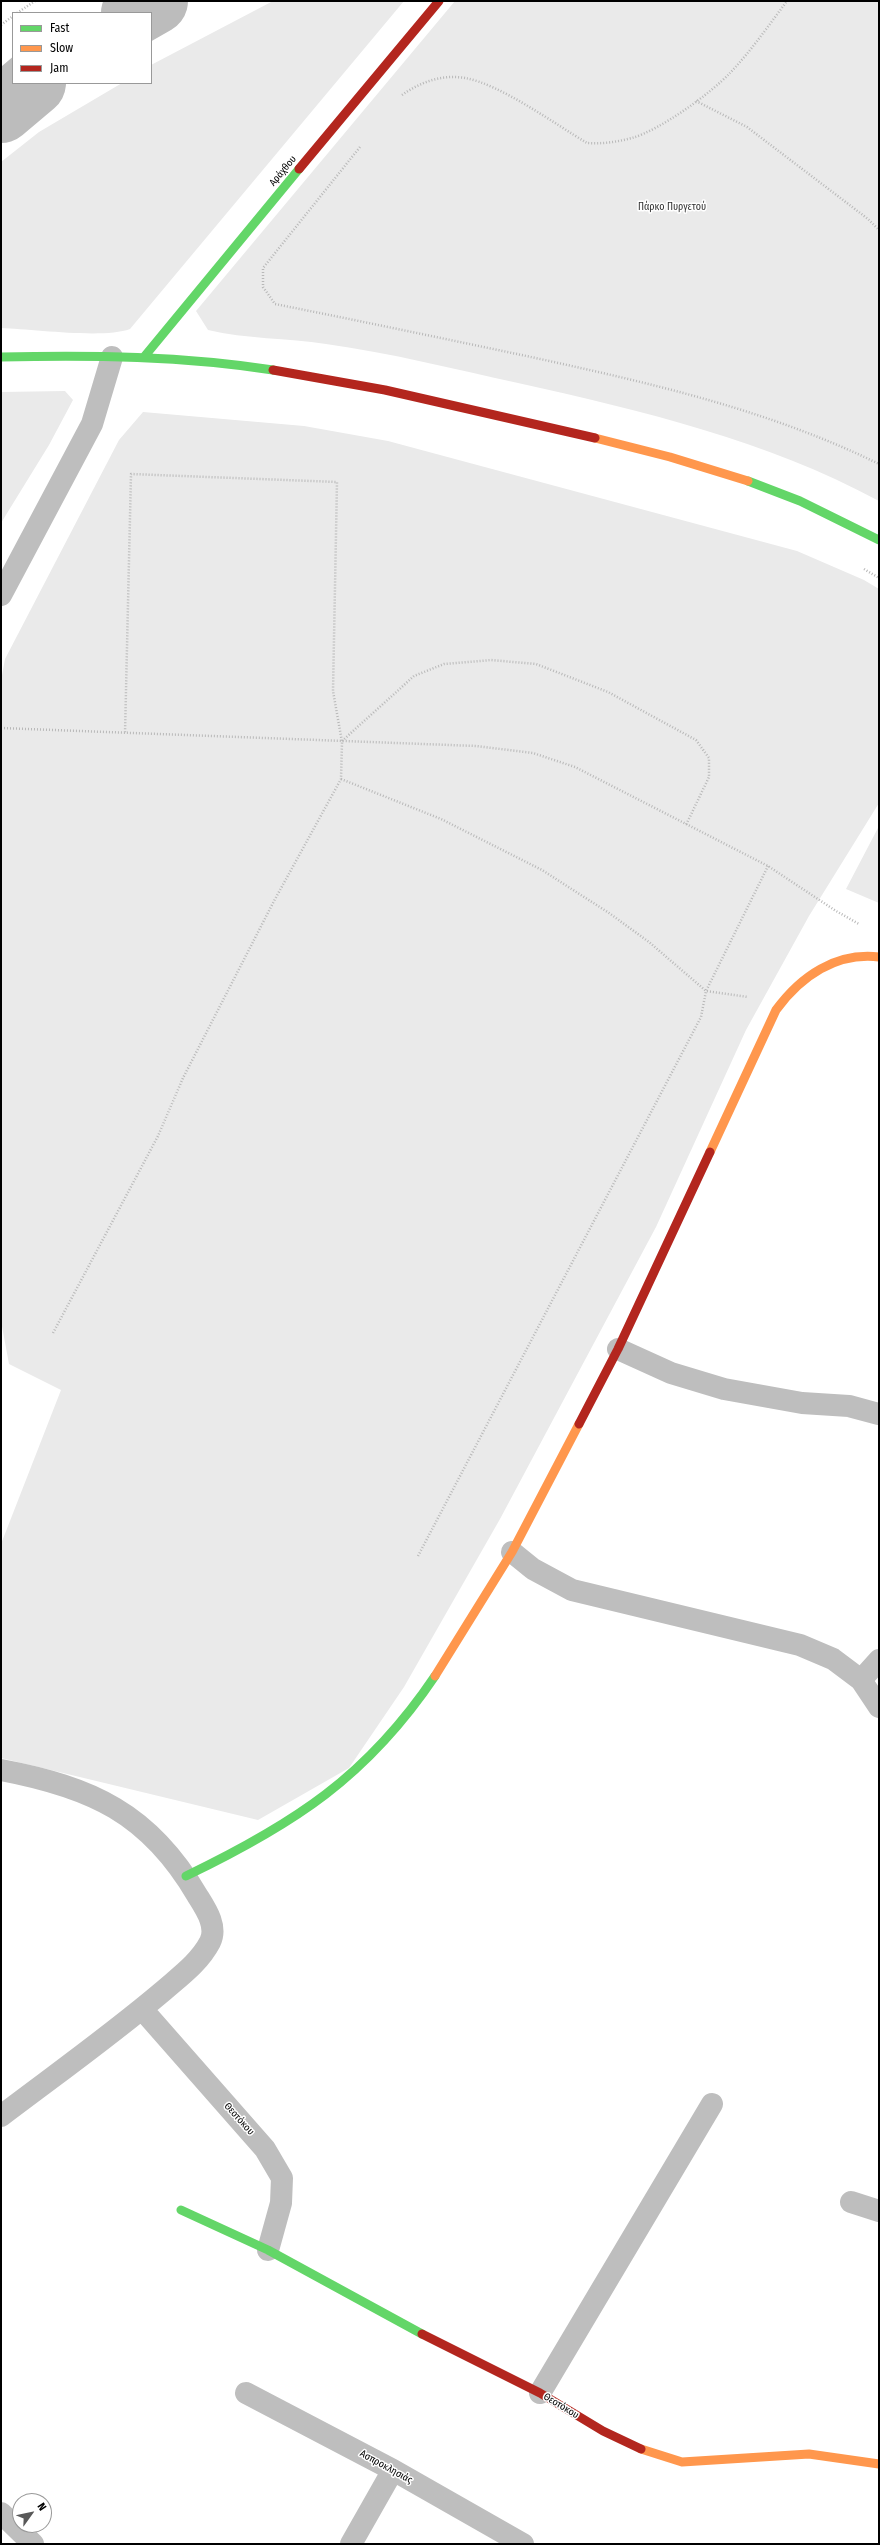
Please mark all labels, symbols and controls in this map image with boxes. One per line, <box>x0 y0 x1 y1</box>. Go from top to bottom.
legend <box>12 12 152 84</box>
text: Fast <box>50 21 69 35</box>
text: Slow <box>50 41 73 55</box>
text: Jam <box>50 61 68 75</box>
street label: Αράχθου <box>267 154 299 188</box>
park label: Πάρκο Πυργετού <box>638 201 706 213</box>
street label: Θεοτόκου <box>221 2100 257 2138</box>
street label: Θεοτόκου <box>541 2391 581 2421</box>
street label: Ασπροκλησιάς <box>358 2448 414 2486</box>
north arrow <box>12 2493 52 2533</box>
text: N <box>34 2500 49 2513</box>

